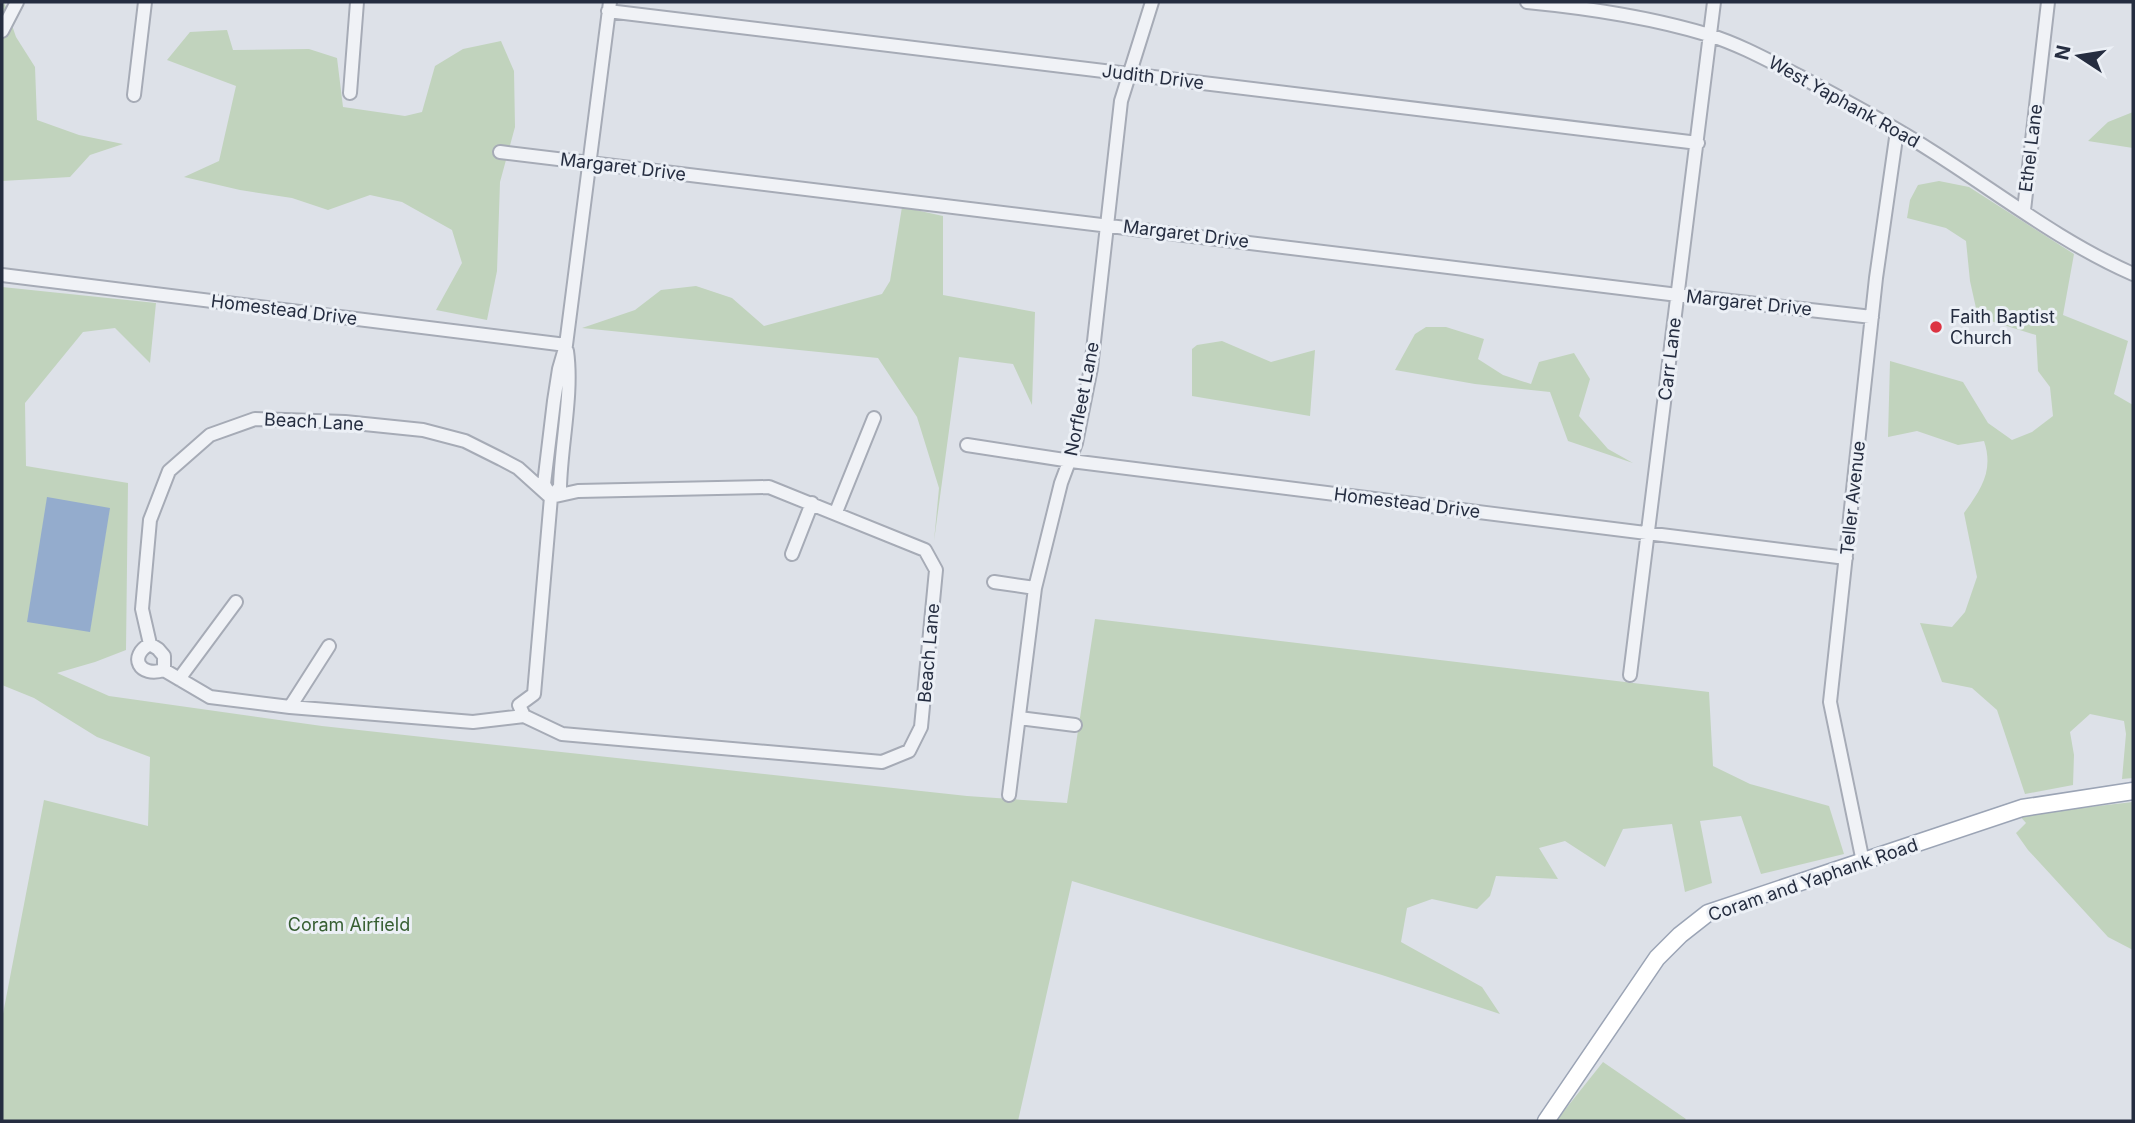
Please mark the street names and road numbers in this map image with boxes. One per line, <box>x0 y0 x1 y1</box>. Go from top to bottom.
street label: West Yaphank Road <box>1765 51 1923 152</box>
street label: Judith Drive <box>1101 60 1205 93</box>
street label: Ethel Lane <box>2015 103 2046 193</box>
street label: Margaret Drive <box>559 148 687 185</box>
street label: Margaret Drive <box>1122 215 1250 252</box>
street label: Margaret Drive <box>1685 285 1813 320</box>
street label: Homestead Drive <box>210 290 358 329</box>
street label: Carr Lane <box>1654 316 1685 402</box>
street label: Norfleet Lane <box>1060 340 1103 458</box>
street label: Beach Lane <box>264 408 364 435</box>
street label: Teller Avenue <box>1836 440 1869 556</box>
street label: Homestead Drive <box>1333 483 1481 522</box>
street label: Beach Lane <box>914 602 943 704</box>
street label: Coram and Yaphank Road <box>1705 834 1920 925</box>

